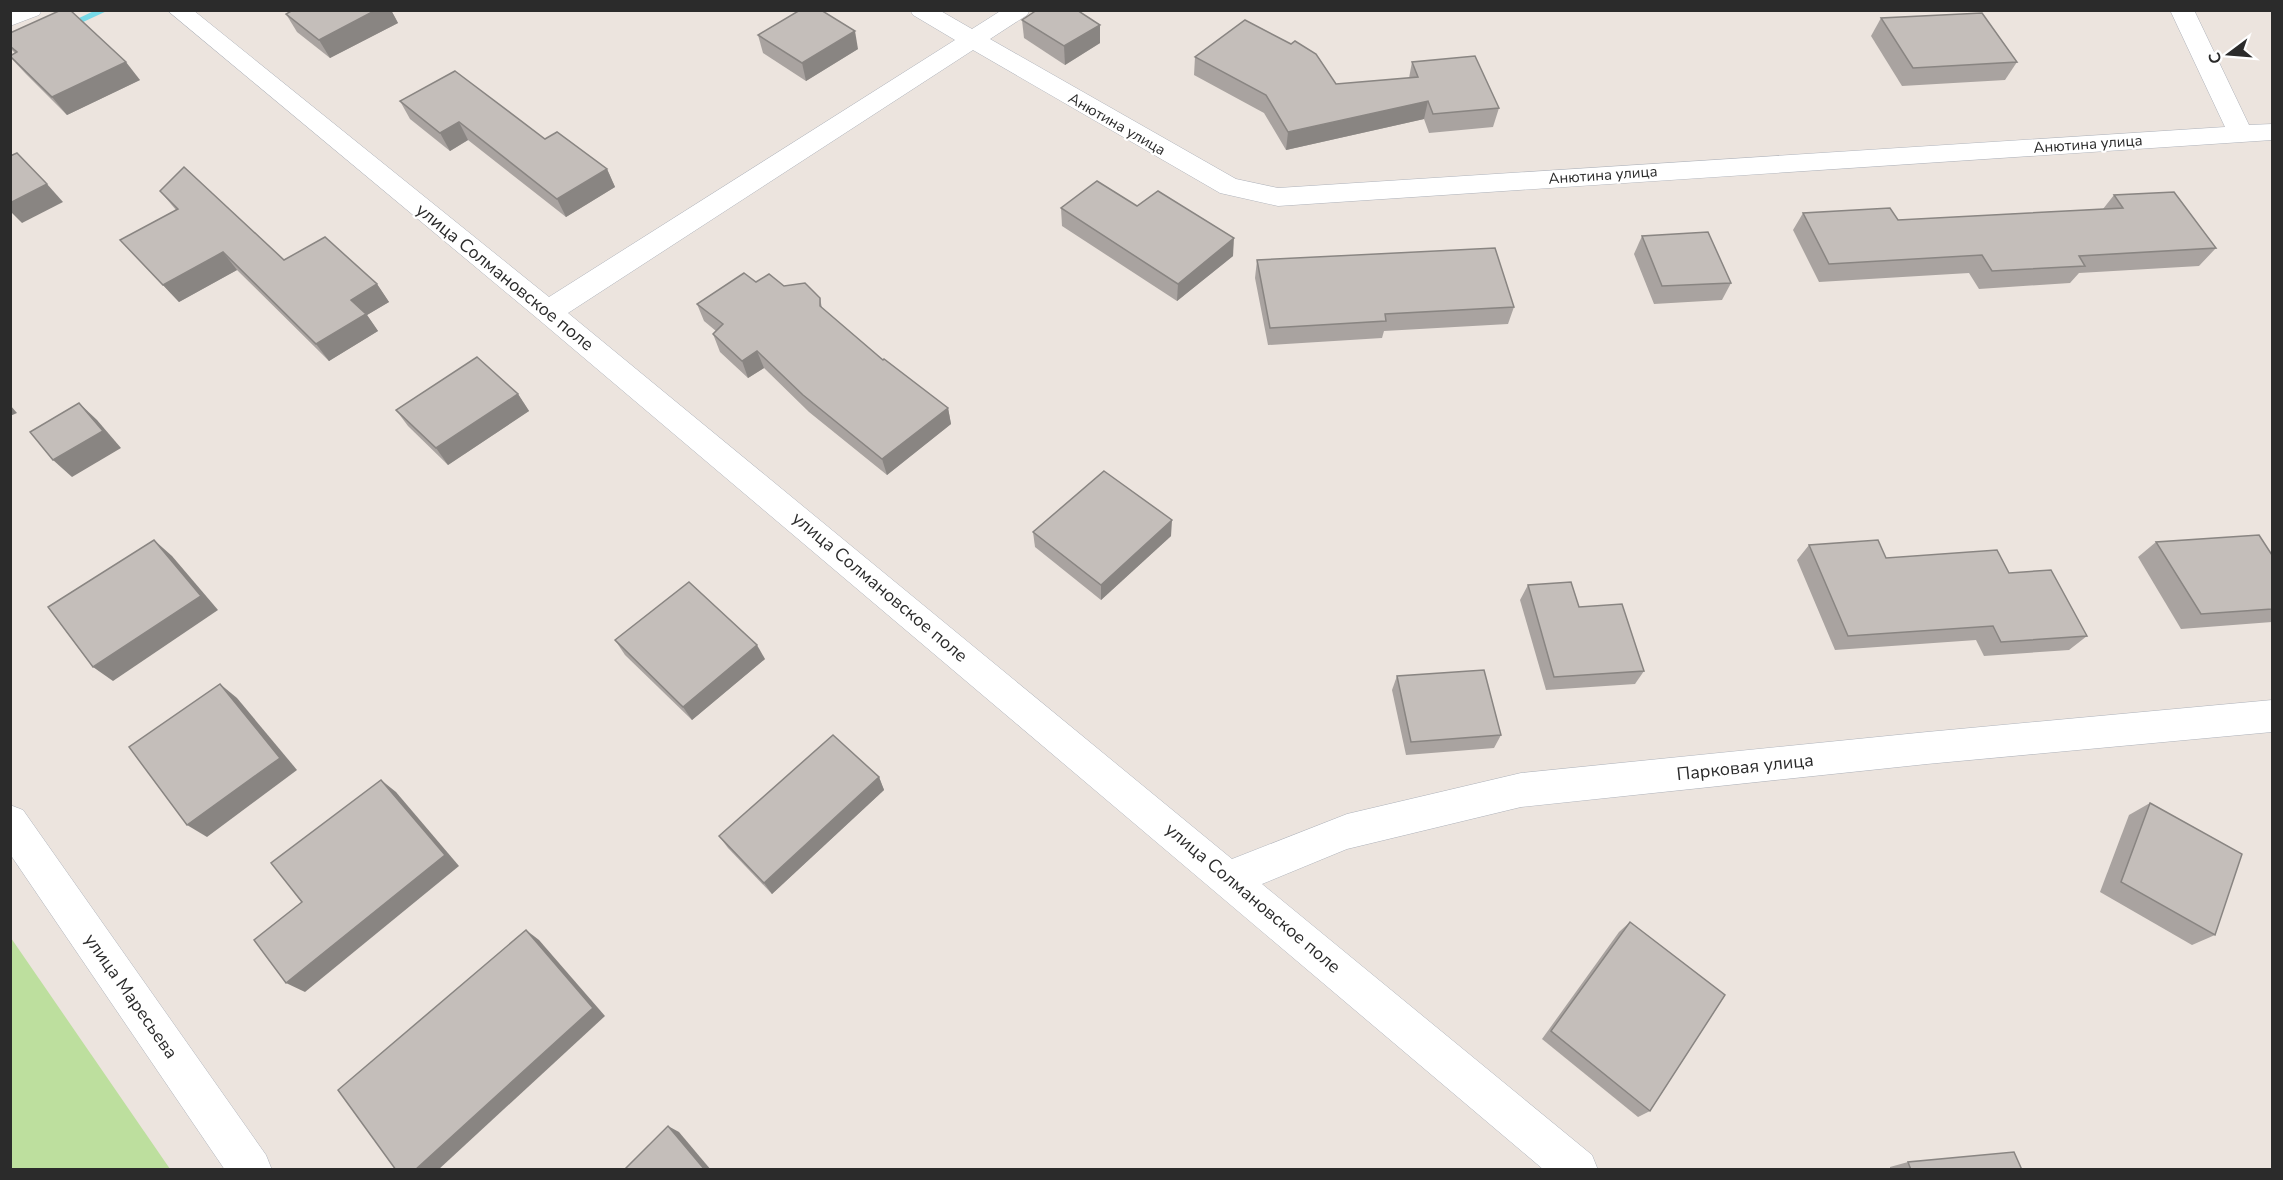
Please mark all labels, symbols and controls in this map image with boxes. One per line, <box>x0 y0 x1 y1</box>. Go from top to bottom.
north arrow <box>2199 24 2259 84</box>
text: С <box>2203 49 2228 66</box>
street label: Анютина улица <box>1065 88 1169 160</box>
street label: Анютина улица <box>2033 130 2143 158</box>
street label: Анютина улица <box>1548 161 1658 189</box>
street label: улица Солмановское поле <box>411 198 599 356</box>
street label: улица Солмановское поле <box>787 506 973 668</box>
street label: Парковая улица <box>1675 748 1815 786</box>
street label: улица Солмановское поле <box>1160 817 1346 979</box>
street label: улица Маресьева <box>79 929 183 1063</box>

